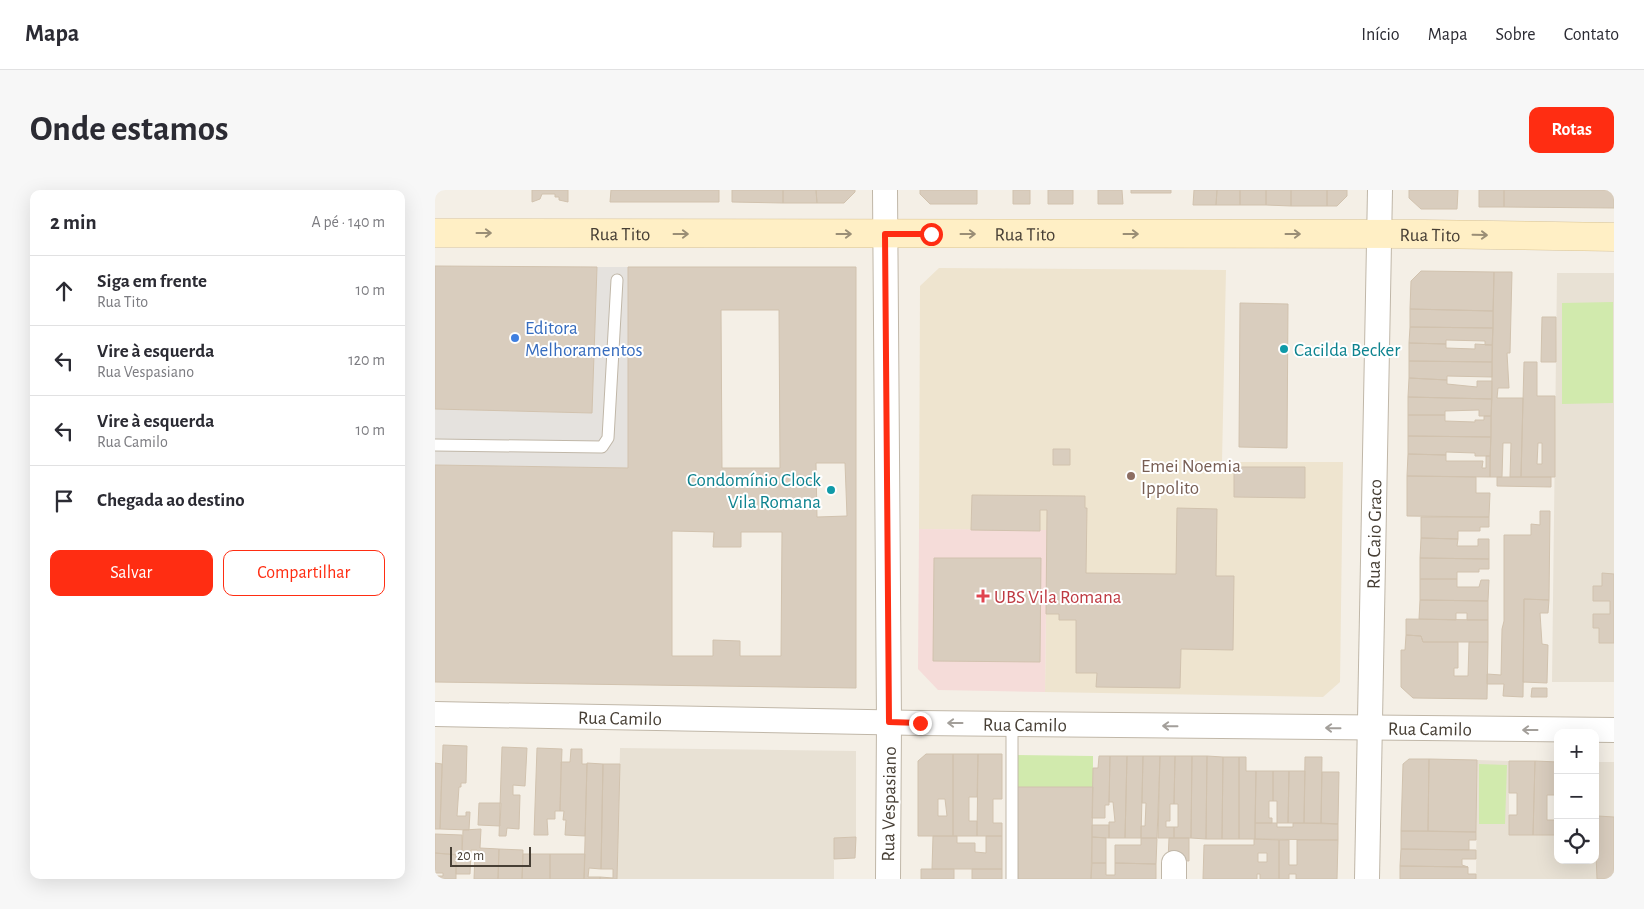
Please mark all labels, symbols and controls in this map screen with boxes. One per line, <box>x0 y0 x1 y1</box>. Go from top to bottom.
text: Mapa <box>25 22 79 46</box>
text: Início <box>1361 26 1400 44</box>
text: Mapa <box>1428 26 1468 44</box>
text: Sobre <box>1496 26 1536 44</box>
text: Contato <box>1564 26 1619 44</box>
button: Rotas <box>1529 107 1614 153</box>
text: Onde estamos <box>30 112 229 147</box>
text: 2 min <box>50 212 97 233</box>
text: A pé · 140 m <box>312 214 385 230</box>
route start <box>920 223 943 246</box>
street label: Rua Tito <box>590 225 650 244</box>
street label: Rua Tito <box>995 226 1055 245</box>
street label: Rua Tito <box>1400 226 1461 246</box>
one-way arrow <box>476 228 492 238</box>
one-way arrow <box>672 229 689 239</box>
one-way arrow <box>835 229 851 239</box>
one-way arrow <box>960 229 976 239</box>
one-way arrow <box>1122 229 1139 239</box>
one-way arrow <box>1285 229 1301 239</box>
one-way arrow <box>1472 230 1488 240</box>
text: Siga em frente <box>97 272 207 291</box>
icon: ahead <box>50 277 78 305</box>
text: 10 m <box>356 282 385 298</box>
text: Rua Tito <box>97 294 148 310</box>
place label: Editora Melhoramentos <box>525 319 643 360</box>
marker: Editora Melhoramentos <box>509 332 521 344</box>
place label: Cacilda Becker <box>1294 341 1400 360</box>
text: Vire à esquerda <box>97 342 214 361</box>
marker: Cacilda Becker <box>1278 343 1290 355</box>
icon: left <box>50 347 78 375</box>
text: 120 m <box>348 352 385 368</box>
text: Rua Vespasiano <box>97 364 194 380</box>
text: Vire à esquerda <box>97 412 214 431</box>
icon: left <box>50 417 78 445</box>
text: 10 m <box>356 422 385 438</box>
text: Rua Camilo <box>97 434 168 450</box>
place label: Emei Noemia Ippolito <box>1141 457 1241 498</box>
marker: Emei Noemia Ippolito <box>1125 470 1137 482</box>
place label: Condomínio Clock Vila Romana <box>687 471 821 512</box>
street label: Rua Caio Graco <box>1364 479 1386 589</box>
marker: Condomínio Clock Vila Romana <box>825 484 837 496</box>
icon: arrive <box>50 487 78 515</box>
text: Chegada ao destino <box>97 491 245 510</box>
button: Salvar <box>50 550 213 596</box>
button: Compartilhar <box>223 550 385 596</box>
place label: UBS Vila Romana <box>994 588 1122 607</box>
marker: UBS Vila Romana <box>976 589 990 603</box>
street label: Rua Camilo <box>578 709 662 729</box>
route end <box>909 712 932 735</box>
street label: Rua Camilo <box>983 716 1067 735</box>
one-way arrow <box>948 718 964 728</box>
street label: Rua Camilo <box>1388 720 1472 740</box>
one-way arrow <box>1163 721 1179 731</box>
one-way arrow <box>1325 723 1342 733</box>
one-way arrow <box>1523 725 1539 735</box>
map controls <box>1554 729 1599 864</box>
button: + <box>1554 729 1599 774</box>
street label: Rua Vespasiano <box>879 746 900 862</box>
button: − <box>1554 774 1599 819</box>
button: locate <box>1554 819 1599 864</box>
scale bar <box>450 844 531 867</box>
text: 20 m <box>457 849 484 863</box>

